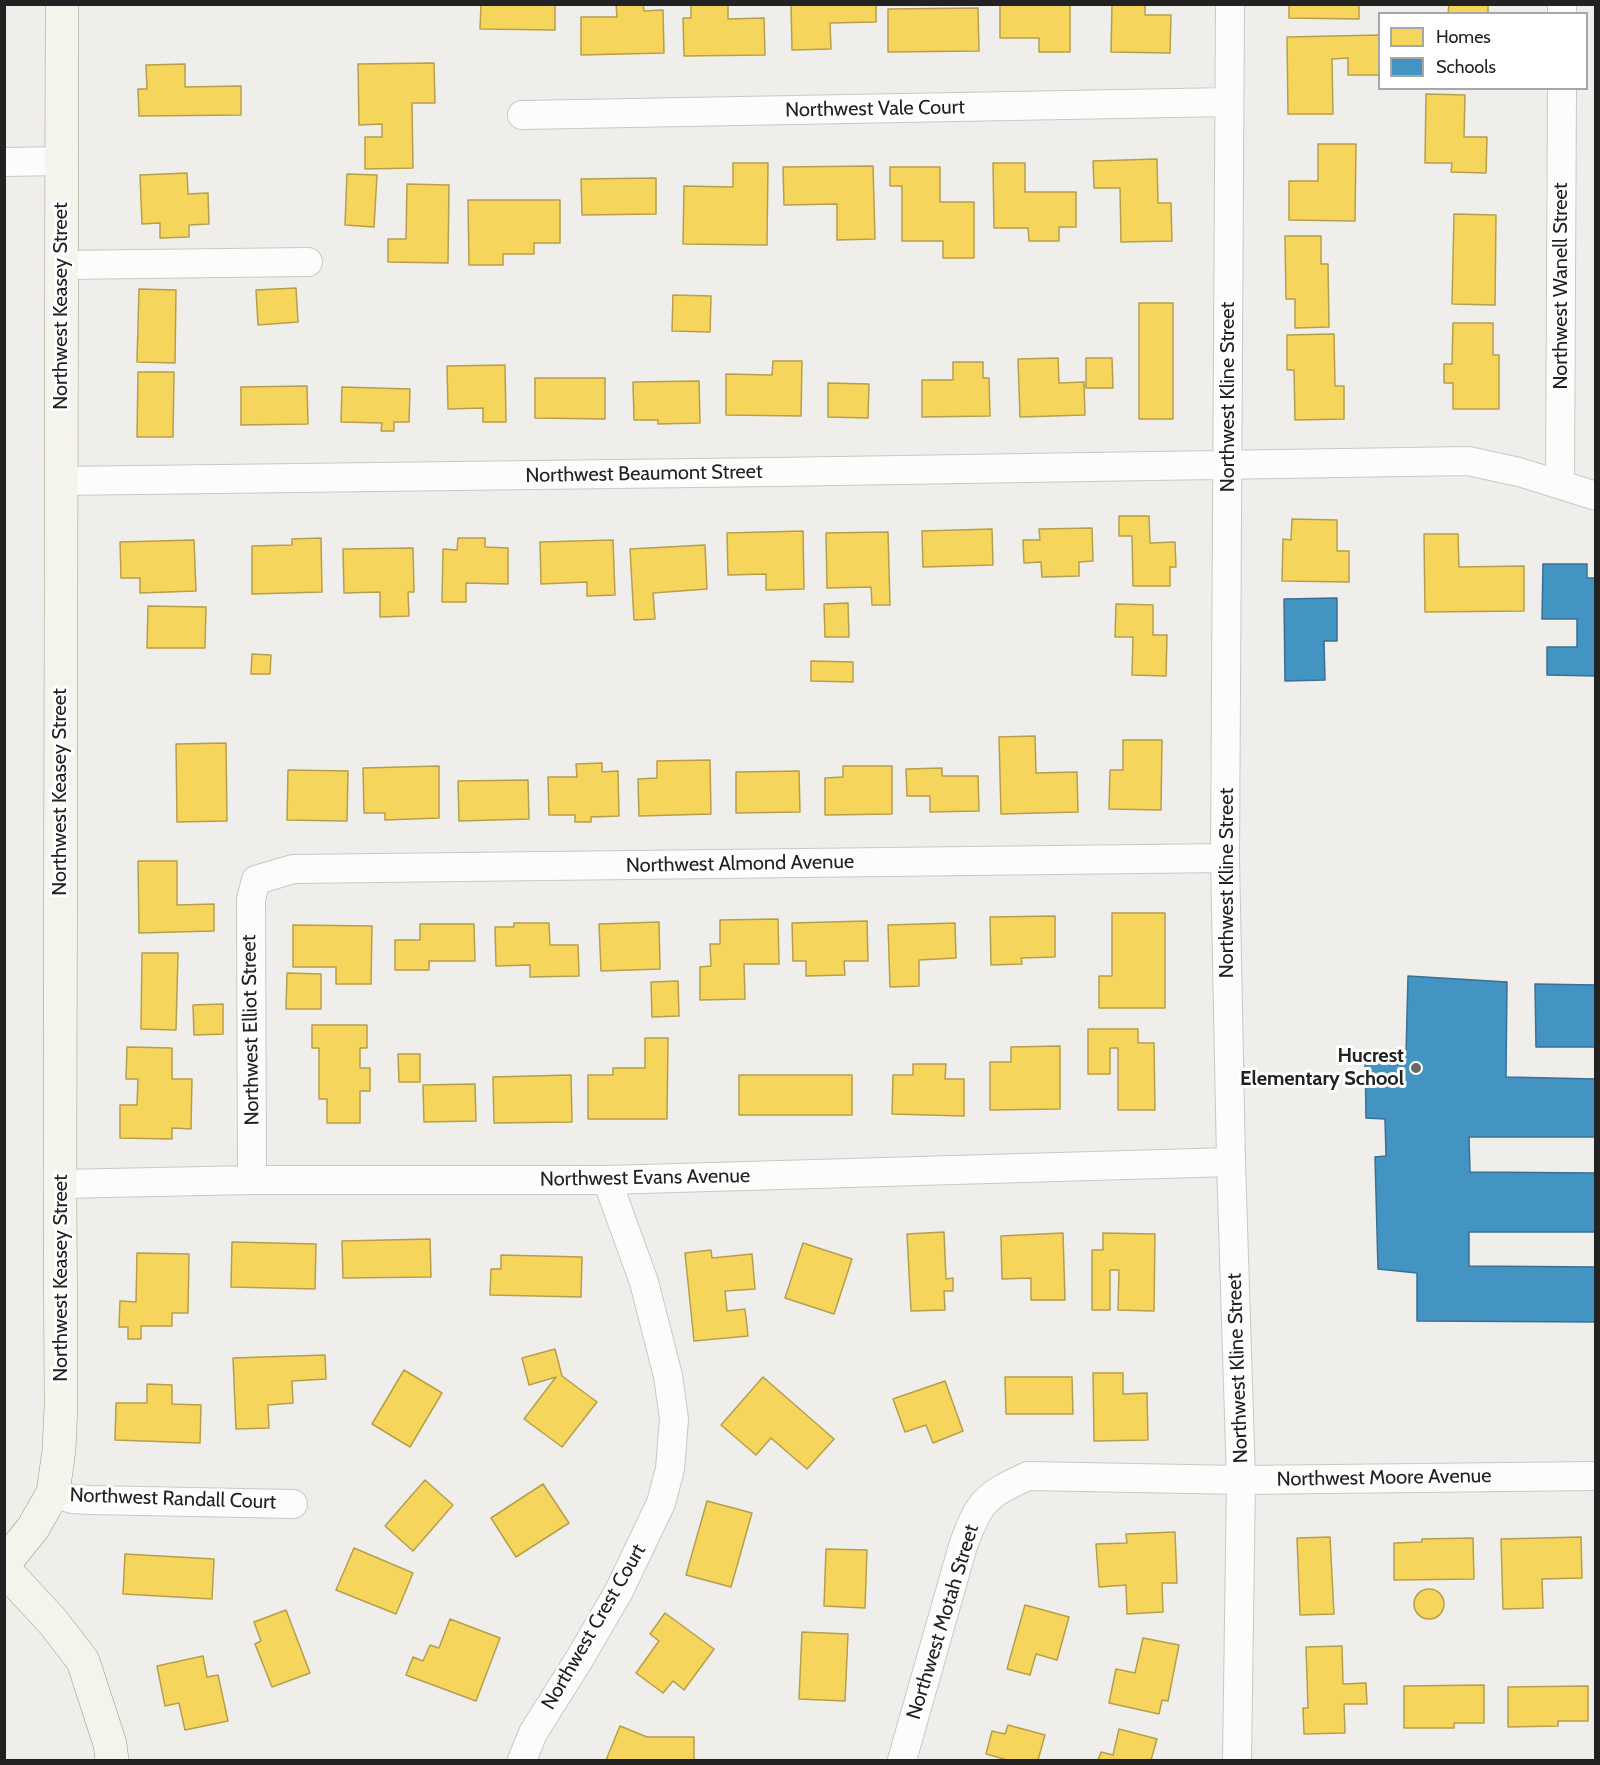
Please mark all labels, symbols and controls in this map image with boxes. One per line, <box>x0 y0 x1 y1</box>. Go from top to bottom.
legend <box>1378 12 1588 90</box>
text: Homes <box>1436 26 1491 48</box>
text: Schools <box>1436 56 1496 78</box>
street label: Northwest Vale Court <box>785 95 965 123</box>
street label: Northwest Wanell Street <box>1549 182 1573 390</box>
street label: Northwest Keasey Street <box>49 202 73 410</box>
street label: Northwest Kline Street <box>1216 302 1240 492</box>
street label: Northwest Beaumont Street <box>525 460 763 488</box>
street label: Northwest Keasey Street <box>48 688 72 896</box>
street label: Northwest Kline Street <box>1215 788 1239 978</box>
street label: Northwest Almond Avenue <box>626 850 854 878</box>
street label: Northwest Elliot Street <box>237 934 265 1126</box>
place label: Hucrest Elementary School <box>1240 1044 1404 1091</box>
marker: Hucrest Elementary School <box>1409 1061 1423 1075</box>
street label: Northwest Evans Avenue <box>540 1164 750 1192</box>
street label: Northwest Keasey Street <box>49 1174 73 1382</box>
street label: Northwest Kline Street <box>1223 1272 1253 1464</box>
street label: Northwest Moore Avenue <box>1276 1464 1492 1492</box>
street label: Northwest Randall Court <box>69 1483 277 1515</box>
street label: Northwest Motah Street <box>902 1522 984 1722</box>
street label: Northwest Crest Court <box>537 1540 651 1714</box>

